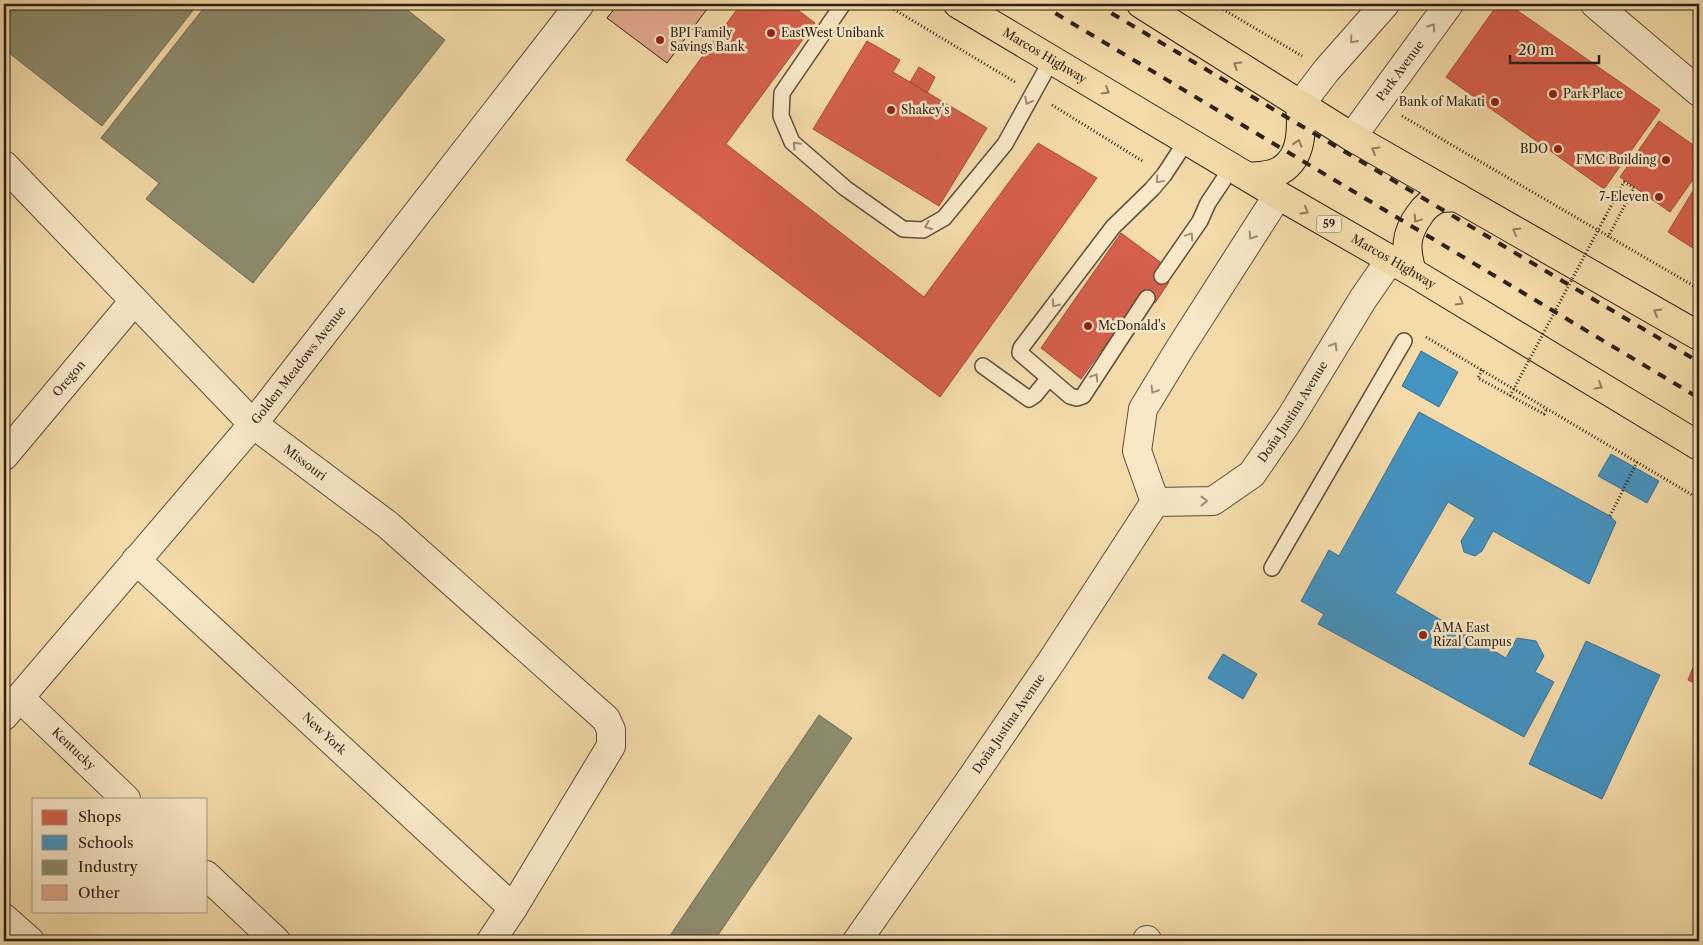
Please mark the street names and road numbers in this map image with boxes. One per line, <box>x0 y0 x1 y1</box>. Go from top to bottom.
street label: Marcos Highway <box>1000 24 1090 86</box>
street label: Park Avenue <box>1373 37 1427 104</box>
road number: 59 <box>1316 215 1342 232</box>
street label: Marcos Highway <box>1349 231 1439 292</box>
street label: Golden Meadows Avenue <box>248 303 349 427</box>
street label: Oregon <box>49 357 88 400</box>
street label: Doña Justina Avenue <box>1254 358 1331 465</box>
street label: Missouri <box>281 441 330 483</box>
street label: Doña Justina Avenue <box>969 670 1048 776</box>
street label: New York <box>299 709 351 758</box>
street label: Kentucky <box>49 724 99 773</box>

